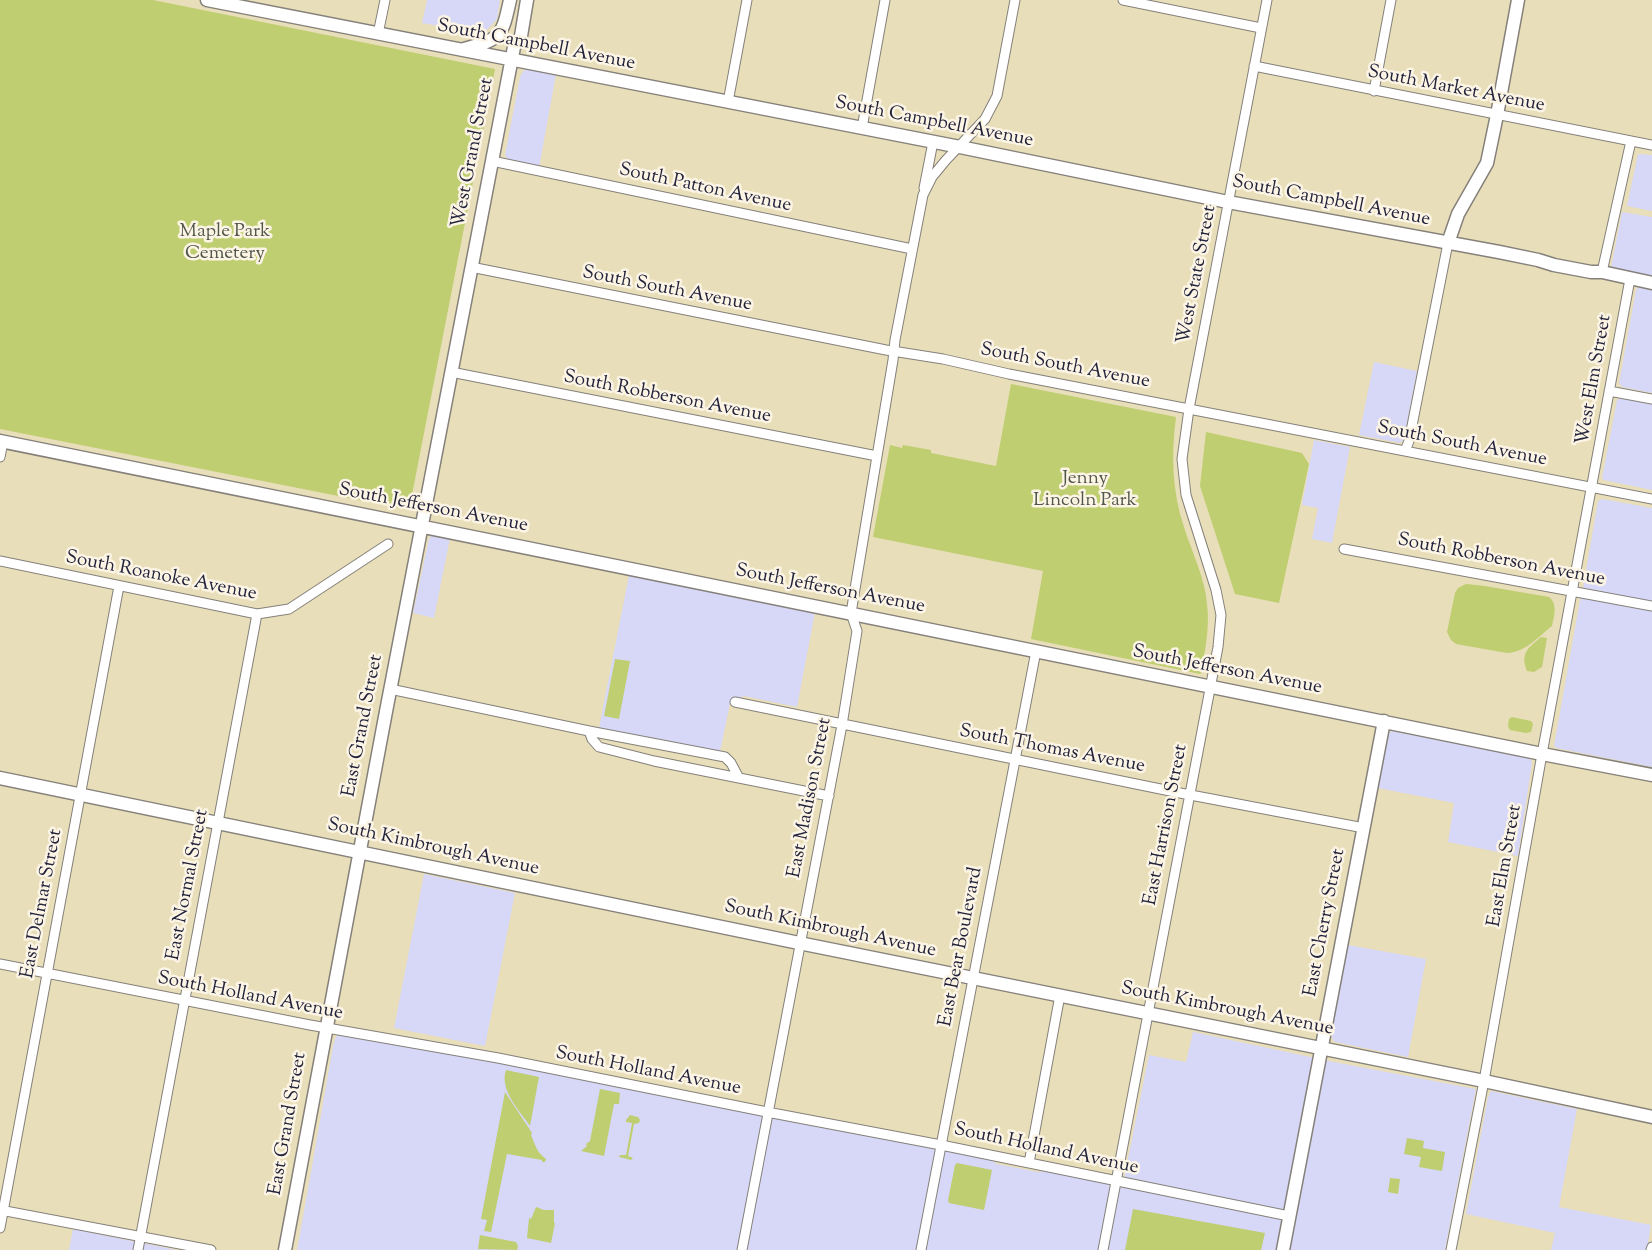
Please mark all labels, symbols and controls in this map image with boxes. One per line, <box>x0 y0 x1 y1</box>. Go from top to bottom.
street label: South Campbell Avenue <box>435 16 637 76</box>
street label: South Market Avenue <box>1365 62 1547 118</box>
street label: West Grand Street <box>448 76 500 230</box>
street label: South Campbell Avenue <box>833 93 1035 153</box>
street label: South Patton Avenue <box>617 160 793 218</box>
street label: South Campbell Avenue <box>1230 172 1432 232</box>
street label: West State Street <box>1173 204 1223 346</box>
park label: Maple Park Cemetery <box>180 222 270 266</box>
street label: South South Avenue <box>580 262 754 318</box>
street label: West Elm Street <box>1572 313 1618 447</box>
street label: South South Avenue <box>978 339 1152 395</box>
street label: South Robberson Avenue <box>561 367 773 429</box>
street label: South South Avenue <box>1375 417 1549 473</box>
park label: Jenny Lincoln Park <box>1033 469 1137 513</box>
street label: South Jefferson Avenue <box>336 479 530 539</box>
street label: South Robberson Avenue <box>1395 530 1607 592</box>
street label: South Roanoke Avenue <box>63 547 259 607</box>
street label: South Jefferson Avenue <box>733 560 927 620</box>
street label: South Jefferson Avenue <box>1130 641 1324 701</box>
street label: East Grand Street <box>339 653 389 799</box>
street label: East Madison Street <box>784 716 838 880</box>
street label: South Thomas Avenue <box>957 721 1147 779</box>
street label: East Harrison Street <box>1140 743 1194 907</box>
street label: East Elm Street <box>1484 803 1528 929</box>
street label: East Normal Street <box>163 807 215 963</box>
street label: South Kimbrough Avenue <box>325 814 541 882</box>
street label: East Delmar Street <box>17 827 69 981</box>
street label: East Cherry Street <box>1300 847 1352 999</box>
street label: East Bear Boulevard <box>935 865 989 1029</box>
street label: South Kimbrough Avenue <box>722 896 938 964</box>
street label: South Holland Avenue <box>155 968 345 1026</box>
street label: South Kimbrough Avenue <box>1119 978 1335 1042</box>
street label: South Holland Avenue <box>553 1043 743 1101</box>
street label: East Grand Street <box>265 1051 313 1197</box>
street label: South Holland Avenue <box>952 1119 1140 1181</box>

